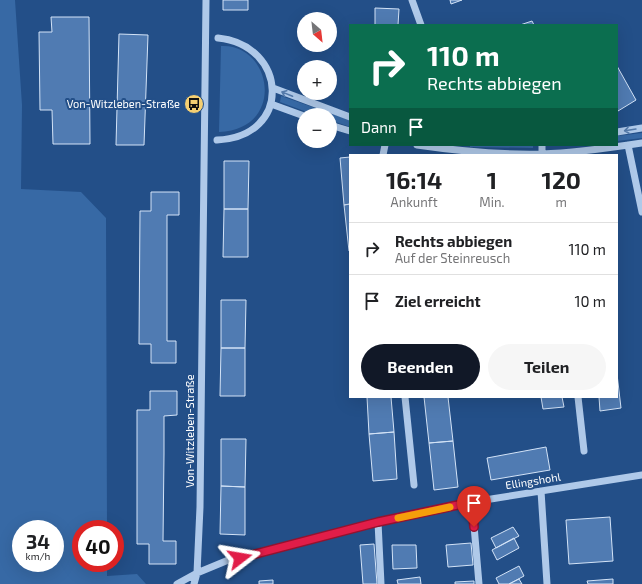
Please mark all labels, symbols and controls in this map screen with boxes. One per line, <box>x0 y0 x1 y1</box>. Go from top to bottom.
north arrow <box>297 12 337 52</box>
map controls <box>297 12 337 148</box>
text: 110 m <box>427 38 500 72</box>
icon: right <box>361 40 413 92</box>
button: + <box>297 60 337 100</box>
text: Rechts abbiegen <box>427 72 562 94</box>
one-way arrow <box>282 89 294 97</box>
bus stop icon: Von-Witzleben-Straße <box>183 93 205 115</box>
place label: Von-Witzleben-Straße <box>67 97 180 110</box>
button: − <box>297 108 337 148</box>
icon: arrive <box>405 116 427 138</box>
text: Dann <box>361 118 397 136</box>
one-way arrow <box>623 126 636 134</box>
text: 16:14 <box>386 165 442 194</box>
text: 1 <box>487 165 497 194</box>
text: 120 <box>542 165 581 194</box>
text: Ankunft <box>391 194 438 210</box>
text: Min. <box>479 194 505 210</box>
text: m <box>556 194 567 210</box>
text: Rechts abbiegen <box>395 232 512 250</box>
icon: right <box>361 238 383 260</box>
text: 110 m <box>569 240 606 258</box>
text: Auf der Steinreusch <box>395 250 510 266</box>
icon: arrive <box>361 290 383 312</box>
text: Ziel erreicht <box>395 292 481 310</box>
text: 10 m <box>574 292 606 310</box>
button: Beenden <box>361 344 480 390</box>
button: Teilen <box>488 344 606 390</box>
street label: Von-Witzleben-Straße <box>183 374 196 488</box>
street label: Ellingshohl <box>504 470 562 491</box>
pin <box>457 486 491 527</box>
icon: arrive <box>463 492 485 514</box>
speed limit sign: 40 <box>72 520 124 572</box>
text: 34 <box>26 529 50 553</box>
position arrow <box>219 537 261 579</box>
text: km/h <box>26 550 50 562</box>

